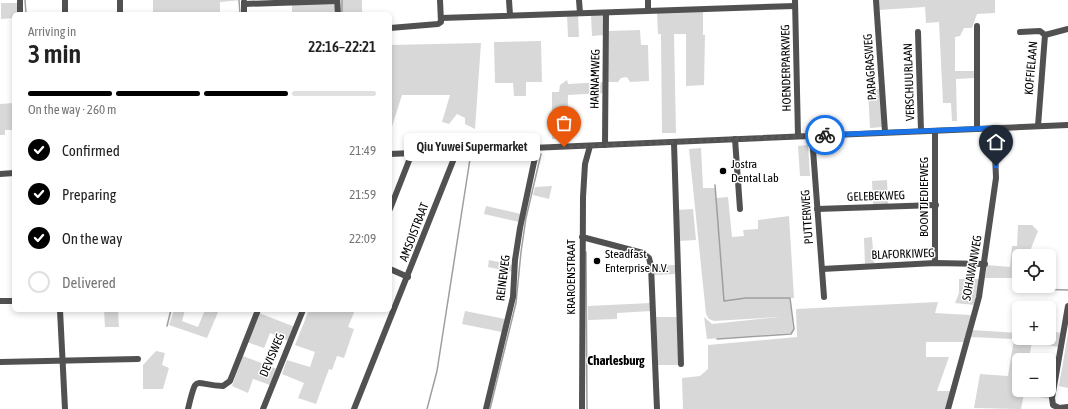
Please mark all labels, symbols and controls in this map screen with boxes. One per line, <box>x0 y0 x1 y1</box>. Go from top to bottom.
text: Arriving in <box>28 24 76 39</box>
street label: HOENDERPARKWEG <box>778 24 794 112</box>
street label: PARAGRASWEG <box>861 33 879 101</box>
text: 22:16–22:21 <box>308 38 376 55</box>
text: 3 min <box>28 39 81 69</box>
street label: KOFFIELAAN <box>1022 41 1040 95</box>
street label: VERSCHUURLAAN <box>901 43 917 121</box>
street label: HARNAMWEG <box>587 49 603 109</box>
text: On the way · 260 m <box>28 102 116 117</box>
pin <box>547 106 581 147</box>
icon: bag <box>553 112 575 134</box>
courier <box>805 115 845 155</box>
icon: bike <box>814 124 836 146</box>
pin <box>979 125 1013 166</box>
icon: home <box>985 131 1007 153</box>
callout: Qiu Yuwei Supermarket <box>404 133 540 161</box>
icon: check <box>28 139 50 161</box>
text: Qiu Yuwei Supermarket <box>417 139 528 154</box>
text: Confirmed <box>62 142 120 159</box>
text: 21:49 <box>349 143 376 158</box>
place label: Jostra Dental Lab <box>731 157 779 185</box>
street label: BOONTJEDIEFWEG <box>917 157 931 237</box>
marker: Jostra Dental Lab <box>718 166 728 176</box>
icon: check <box>28 183 50 205</box>
text: Preparing <box>62 186 116 203</box>
text: 21:59 <box>349 187 376 202</box>
street label: GELEBEKWEG <box>847 188 905 204</box>
street label: PUTTERWEG <box>798 189 816 245</box>
street label: AMSOISTRAAT <box>396 200 432 263</box>
icon: check <box>28 227 50 249</box>
text: On the way <box>62 230 123 247</box>
text: 22:09 <box>349 231 376 246</box>
street label: SOHAWANWEG <box>959 234 985 302</box>
street label: KRAROENSTRAAT <box>564 238 578 315</box>
street label: BLAFORKIWEG <box>871 246 935 262</box>
place label: Steadfast Enterprise N.V. <box>605 247 668 275</box>
map controls <box>1012 249 1056 397</box>
button: locate <box>1012 249 1056 293</box>
street label: REINEWEG <box>493 254 513 302</box>
marker: Steadfast Enterprise N.V. <box>592 256 602 266</box>
text: Delivered <box>62 274 116 291</box>
button: + <box>1012 301 1056 345</box>
street label: DEVISWEG <box>257 331 287 379</box>
district label: Charlesburg <box>587 353 645 368</box>
button: − <box>1012 353 1056 397</box>

